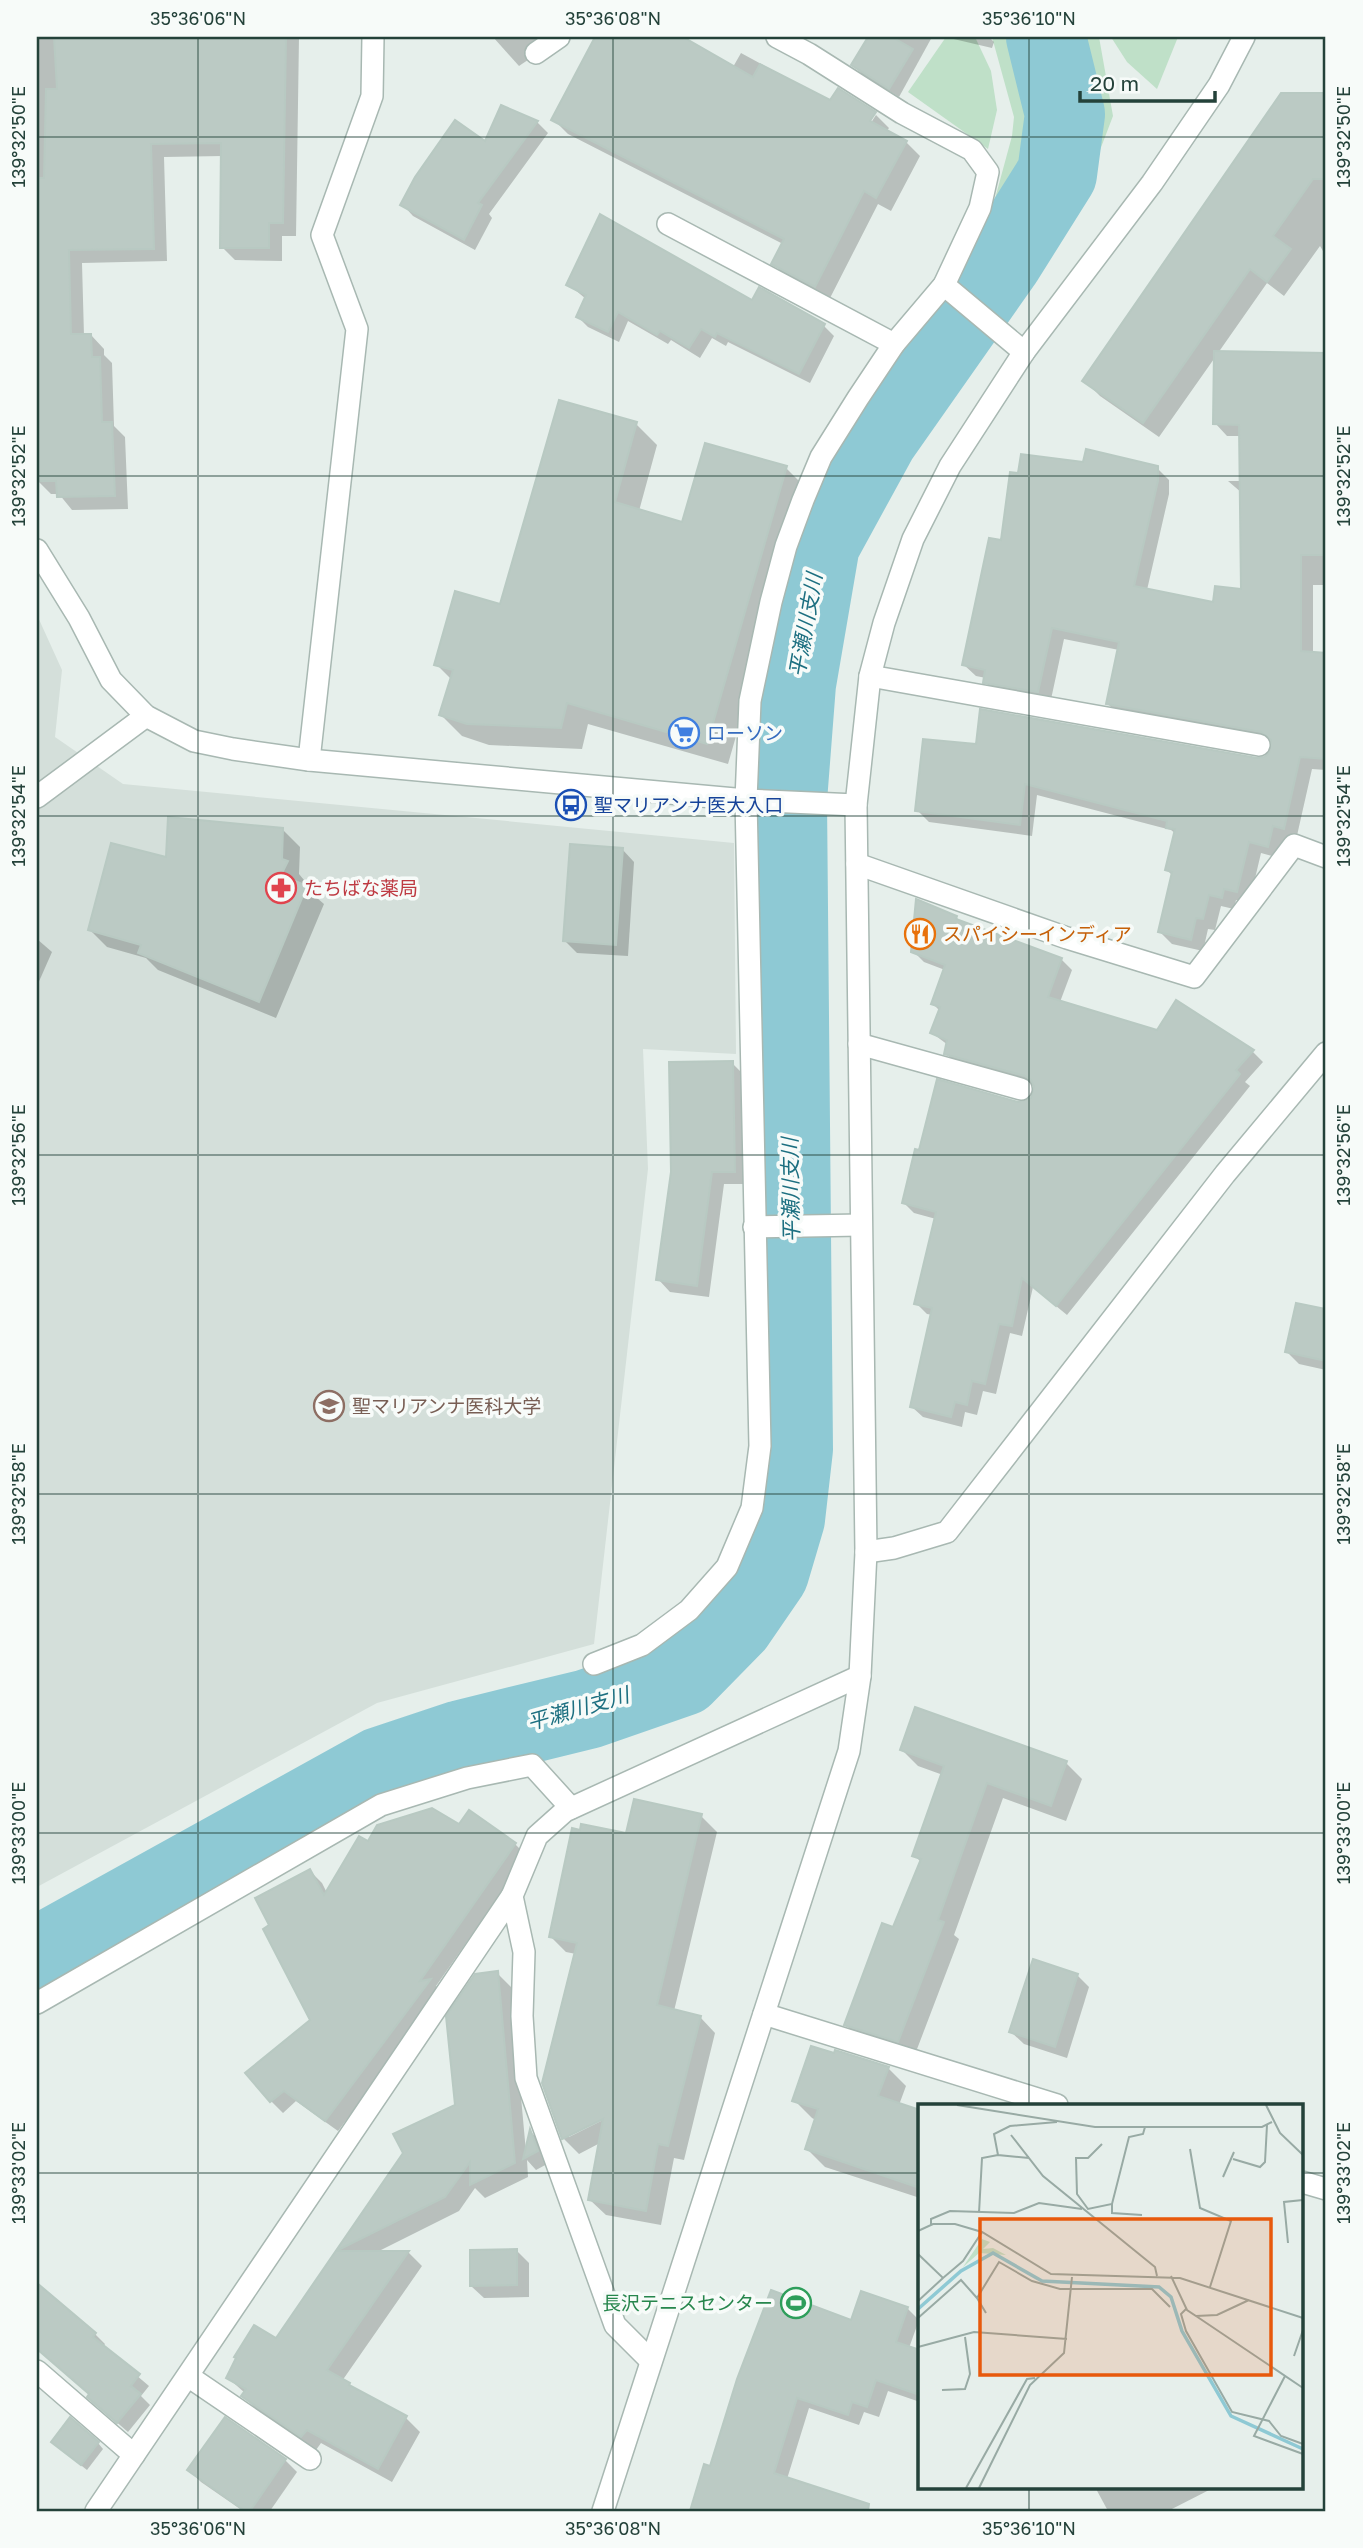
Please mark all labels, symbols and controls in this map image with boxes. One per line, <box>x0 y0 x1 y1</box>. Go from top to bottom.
text: 35°36'06"N <box>150 7 246 29</box>
text: 35°36'08"N <box>565 7 661 29</box>
text: 35°36'10"N <box>982 7 1076 29</box>
scale bar <box>1080 60 1214 104</box>
text: 20 m <box>1090 70 1139 96</box>
text: 139°32'50"E <box>7 86 29 188</box>
text: 139°32'50"E <box>1332 86 1354 188</box>
text: 139°32'52"E <box>7 426 29 526</box>
text: 139°32'52"E <box>1332 426 1354 526</box>
water label: 平瀬川支川 <box>783 569 827 679</box>
supermarket icon: ローソン <box>667 716 701 750</box>
place label: ローソン <box>707 721 783 744</box>
text: 139°32'54"E <box>7 765 29 867</box>
text: 139°32'54"E <box>1332 765 1354 867</box>
bus stop icon: 聖マリアンナ医大入口 <box>554 788 588 822</box>
place label: 聖マリアンナ医大入口 <box>594 793 783 816</box>
pharmacy icon: たちばな薬局 <box>264 871 298 905</box>
place label: たちばな薬局 <box>304 876 418 899</box>
restaurant icon: スパイシーインディア <box>903 917 937 951</box>
place label: スパイシーインディア <box>943 922 1132 945</box>
text: 139°32'56"E <box>7 1104 29 1206</box>
text: 139°32'56"E <box>1332 1104 1354 1206</box>
water label: 平瀬川支川 <box>776 1135 804 1243</box>
school or university icon: 聖マリアンナ医科大学 <box>312 1389 346 1423</box>
place label: 聖マリアンナ医科大学 <box>352 1394 541 1417</box>
text: 139°32'58"E <box>7 1443 29 1545</box>
text: 139°32'58"E <box>1332 1443 1354 1545</box>
water label: 平瀬川支川 <box>524 1681 634 1735</box>
text: 139°33'00"E <box>7 1782 29 1884</box>
text: 139°33'00"E <box>1332 1782 1354 1884</box>
inset map <box>918 2104 1304 2488</box>
text: 139°33'02"E <box>7 2122 29 2224</box>
text: 139°33'02"E <box>1332 2122 1354 2224</box>
sports icon: 長沢テニスセンター <box>779 2286 813 2320</box>
place label: 長沢テニスセンター <box>602 2291 773 2314</box>
text: 35°36'06"N <box>150 2517 246 2539</box>
text: 35°36'08"N <box>565 2517 661 2539</box>
text: 35°36'10"N <box>982 2517 1076 2539</box>

